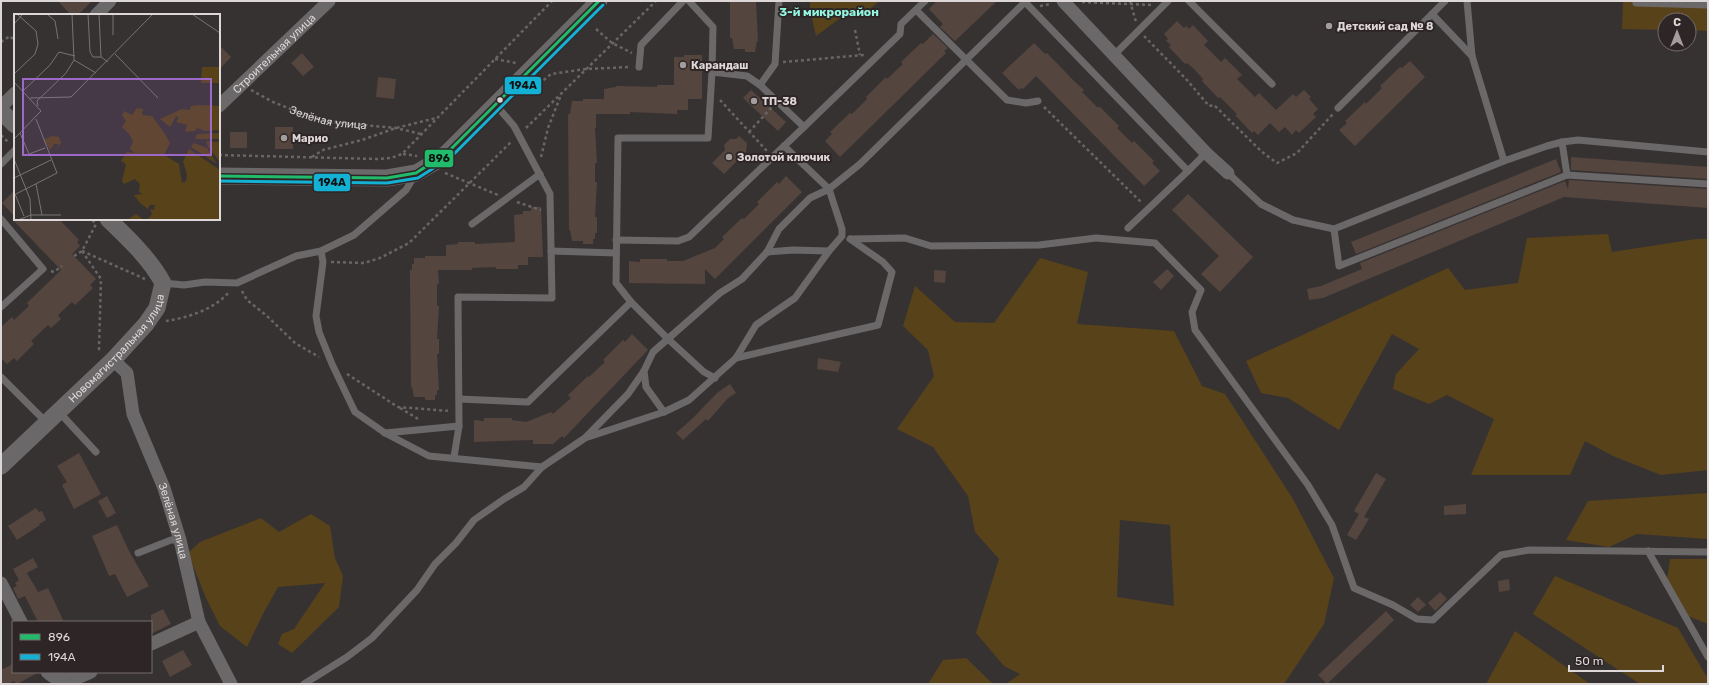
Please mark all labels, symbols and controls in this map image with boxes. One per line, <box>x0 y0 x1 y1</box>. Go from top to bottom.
district label: 3-й микрорайон <box>779 5 879 19</box>
street label: Строительная улица <box>230 11 318 96</box>
north arrow <box>1657 12 1697 52</box>
inset map <box>14 14 220 220</box>
text: С <box>1673 16 1681 29</box>
place label: Детский сад № 8 <box>1337 20 1433 33</box>
marker: Детский сад № 8 <box>1324 21 1334 31</box>
place label: Карандаш <box>691 59 749 72</box>
marker: Карандаш <box>678 60 688 70</box>
line badge: 194А <box>504 76 542 95</box>
text: 194А <box>509 79 537 92</box>
unlabelled marker <box>495 95 505 105</box>
place label: ТП-38 <box>762 95 797 108</box>
marker: ТП-38 <box>749 96 759 106</box>
street label: Зелёная улица <box>288 103 367 132</box>
place label: Марио <box>292 132 329 145</box>
marker: Марио <box>279 133 289 143</box>
line badge: 896 <box>424 149 454 168</box>
place label: Золотой ключик <box>737 151 831 164</box>
text: 896 <box>428 152 450 165</box>
marker: Золотой ключик <box>724 152 734 162</box>
line badge: 194А <box>313 173 351 192</box>
text: 194А <box>318 176 346 189</box>
street label: Новомагистральная улица <box>66 293 167 405</box>
street label: Зелёная улица <box>156 481 191 560</box>
legend <box>12 621 152 673</box>
text: 896 <box>48 630 70 644</box>
scale bar <box>1569 647 1663 673</box>
text: 194А <box>48 650 76 664</box>
text: 50 m <box>1575 654 1603 668</box>

